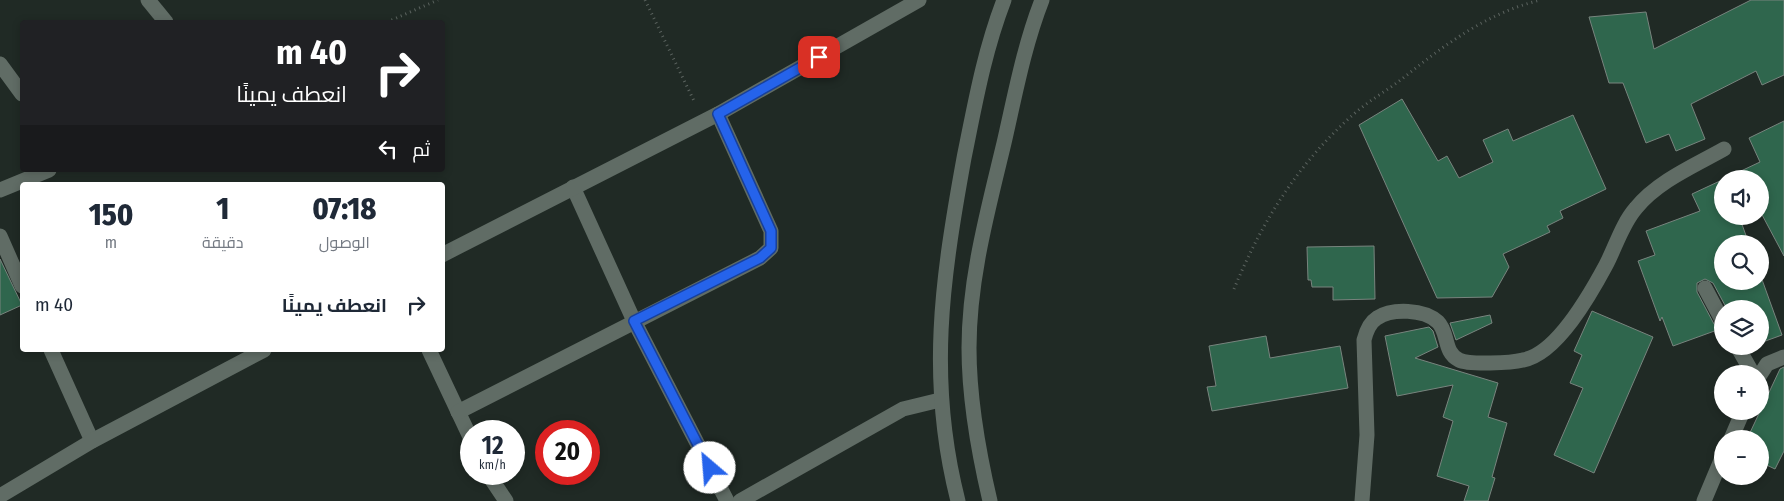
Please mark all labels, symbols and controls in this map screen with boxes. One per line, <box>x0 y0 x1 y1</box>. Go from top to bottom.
text: 40 m <box>276 31 347 73</box>
pin <box>798 36 840 78</box>
icon: right <box>365 40 430 105</box>
icon: arrive <box>805 43 833 71</box>
text: انعطف يمينًا <box>236 81 347 108</box>
icon: left <box>374 135 402 163</box>
text: ثم <box>412 138 430 161</box>
map controls <box>1714 170 1769 485</box>
button: sound <box>1714 170 1769 225</box>
text: 1 <box>216 191 229 227</box>
text: 07:18 <box>312 191 376 227</box>
text: 150 <box>89 197 133 233</box>
text: m <box>105 233 117 252</box>
text: دقيقة <box>202 233 244 252</box>
text: الوصول <box>319 233 370 252</box>
button: search <box>1714 235 1769 290</box>
icon: right <box>402 291 430 319</box>
text: 40 m <box>35 293 73 316</box>
text: انعطف يمينًا <box>282 294 387 317</box>
button: layers <box>1714 300 1769 355</box>
button: + <box>1714 365 1769 420</box>
speed limit sign: 20 <box>535 420 600 485</box>
button: − <box>1714 430 1769 485</box>
text: 12 <box>481 431 504 461</box>
position arrow <box>683 441 735 493</box>
text: km/h <box>479 458 506 472</box>

